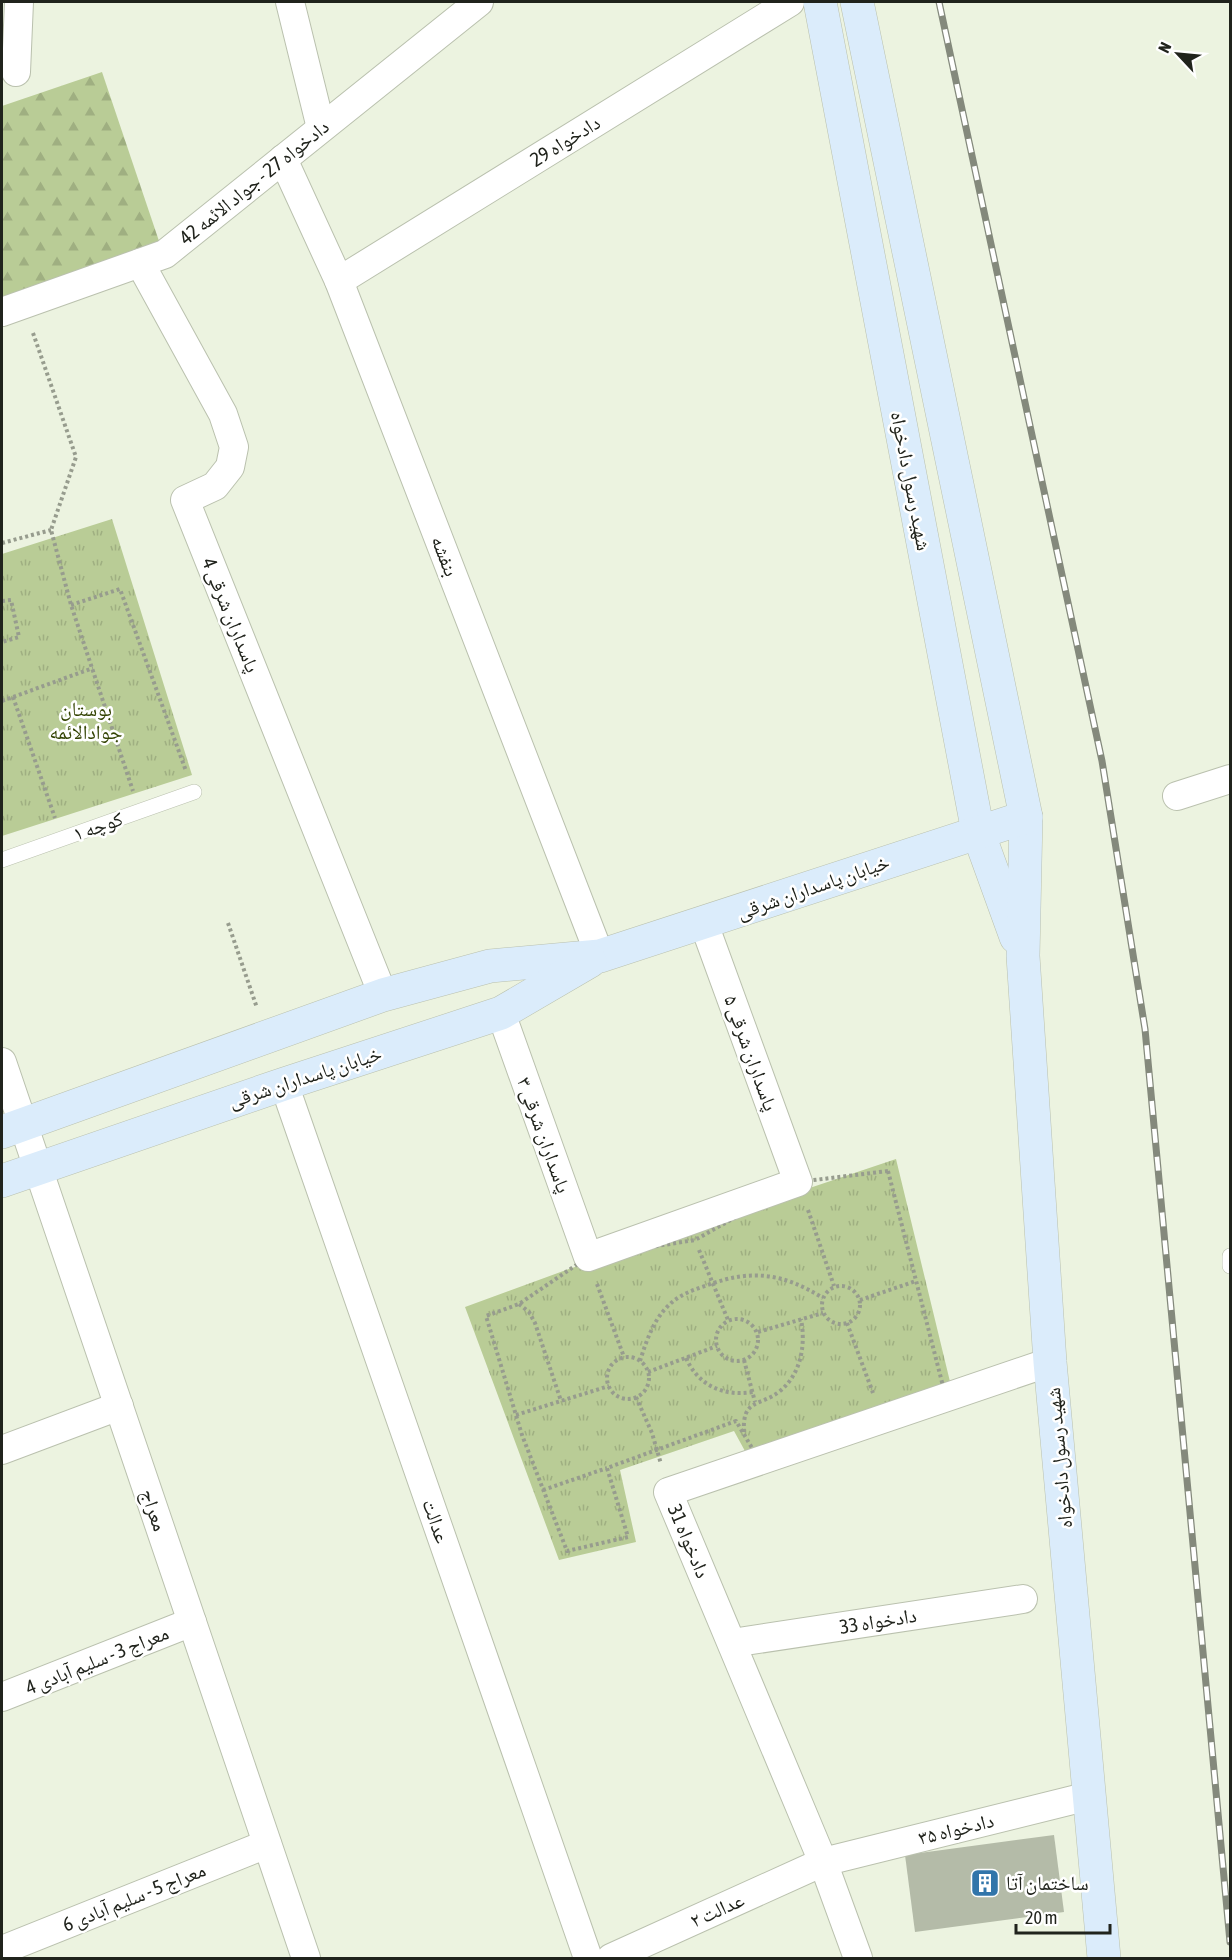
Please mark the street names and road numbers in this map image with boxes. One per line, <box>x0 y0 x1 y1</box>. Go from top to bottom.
street label: دادخواه 29 <box>526 110 604 171</box>
street label: دادخواه 27 - جواد الائمه 42 <box>174 114 333 249</box>
street label: شهید رسول دادخواه <box>886 409 936 553</box>
street label: بنفشه <box>427 532 464 579</box>
street label: پاسداران شرقی 4 <box>197 554 265 676</box>
street label: کوچه ۱ <box>70 806 126 845</box>
street label: خیابان پاسداران شرقی <box>734 850 893 924</box>
street label: پاسداران شرقی ۵ <box>719 992 783 1114</box>
street label: خیابان پاسداران شرقی <box>225 1041 385 1113</box>
street label: پاسداران شرقی ۳ <box>512 1074 576 1196</box>
street label: شهید رسول دادخواه <box>1041 1387 1077 1529</box>
street label: معراج <box>135 1486 172 1535</box>
street label: عدالت <box>418 1496 455 1546</box>
street label: دادخواه 31 <box>664 1500 715 1581</box>
street label: دادخواه 33 <box>838 1603 918 1638</box>
street label: معراج 3 - سلیم آبادی 4 <box>22 1620 173 1702</box>
street label: دادخواه ۳۵ <box>916 1808 996 1849</box>
street label: معراج 5 - سلیم آبادی 6 <box>59 1857 210 1939</box>
street label: عدالت ۲ <box>686 1888 747 1932</box>

